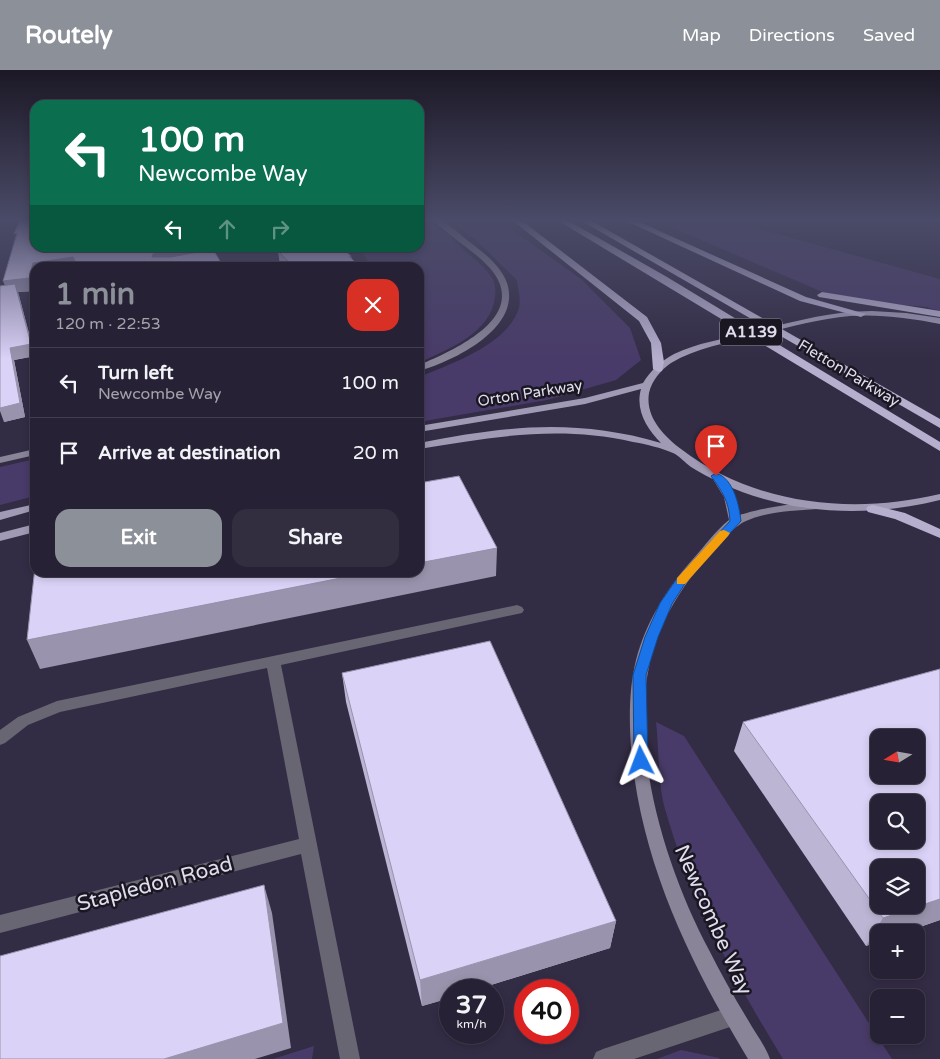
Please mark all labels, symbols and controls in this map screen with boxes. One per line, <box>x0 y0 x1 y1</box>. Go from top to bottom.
text: Routely <box>25 21 113 50</box>
text: Map <box>682 24 721 46</box>
text: Directions <box>749 24 835 46</box>
text: Saved <box>863 24 915 46</box>
text: 100 m <box>138 119 245 161</box>
icon: left <box>55 120 120 185</box>
text: Newcombe Way <box>138 161 308 187</box>
icon: left <box>160 215 188 243</box>
icon: ahead <box>213 215 241 243</box>
icon: right <box>266 215 294 243</box>
text: 1 min <box>55 276 135 313</box>
button: close <box>347 279 399 331</box>
text: 120 m · 22:53 <box>55 314 161 334</box>
road number: A1139 <box>720 318 782 346</box>
street label: Fletton Parkway <box>795 336 903 410</box>
text: Turn left <box>98 362 174 384</box>
icon: left <box>55 369 83 397</box>
text: 100 m <box>341 372 399 394</box>
street label: Orton Parkway <box>476 376 584 410</box>
text: Newcombe Way <box>98 384 221 404</box>
pin <box>695 425 737 476</box>
icon: arrive <box>702 432 730 460</box>
icon: arrive <box>55 439 83 467</box>
text: Arrive at destination <box>98 442 281 464</box>
text: 20 m <box>353 442 399 464</box>
button: Exit <box>55 509 222 567</box>
button: Share <box>232 509 399 567</box>
north arrow <box>870 729 925 784</box>
map controls <box>870 729 925 1044</box>
position arrow <box>614 734 666 786</box>
button: search <box>870 794 925 849</box>
street label: Newcombe Way <box>669 841 757 999</box>
street label: Stapledon Road <box>75 851 235 917</box>
button: layers <box>870 859 925 914</box>
button: + <box>870 924 925 979</box>
speed limit sign: 40 <box>514 979 579 1044</box>
button: − <box>870 989 925 1044</box>
text: 37 <box>456 990 487 1020</box>
text: km/h <box>456 1017 487 1031</box>

